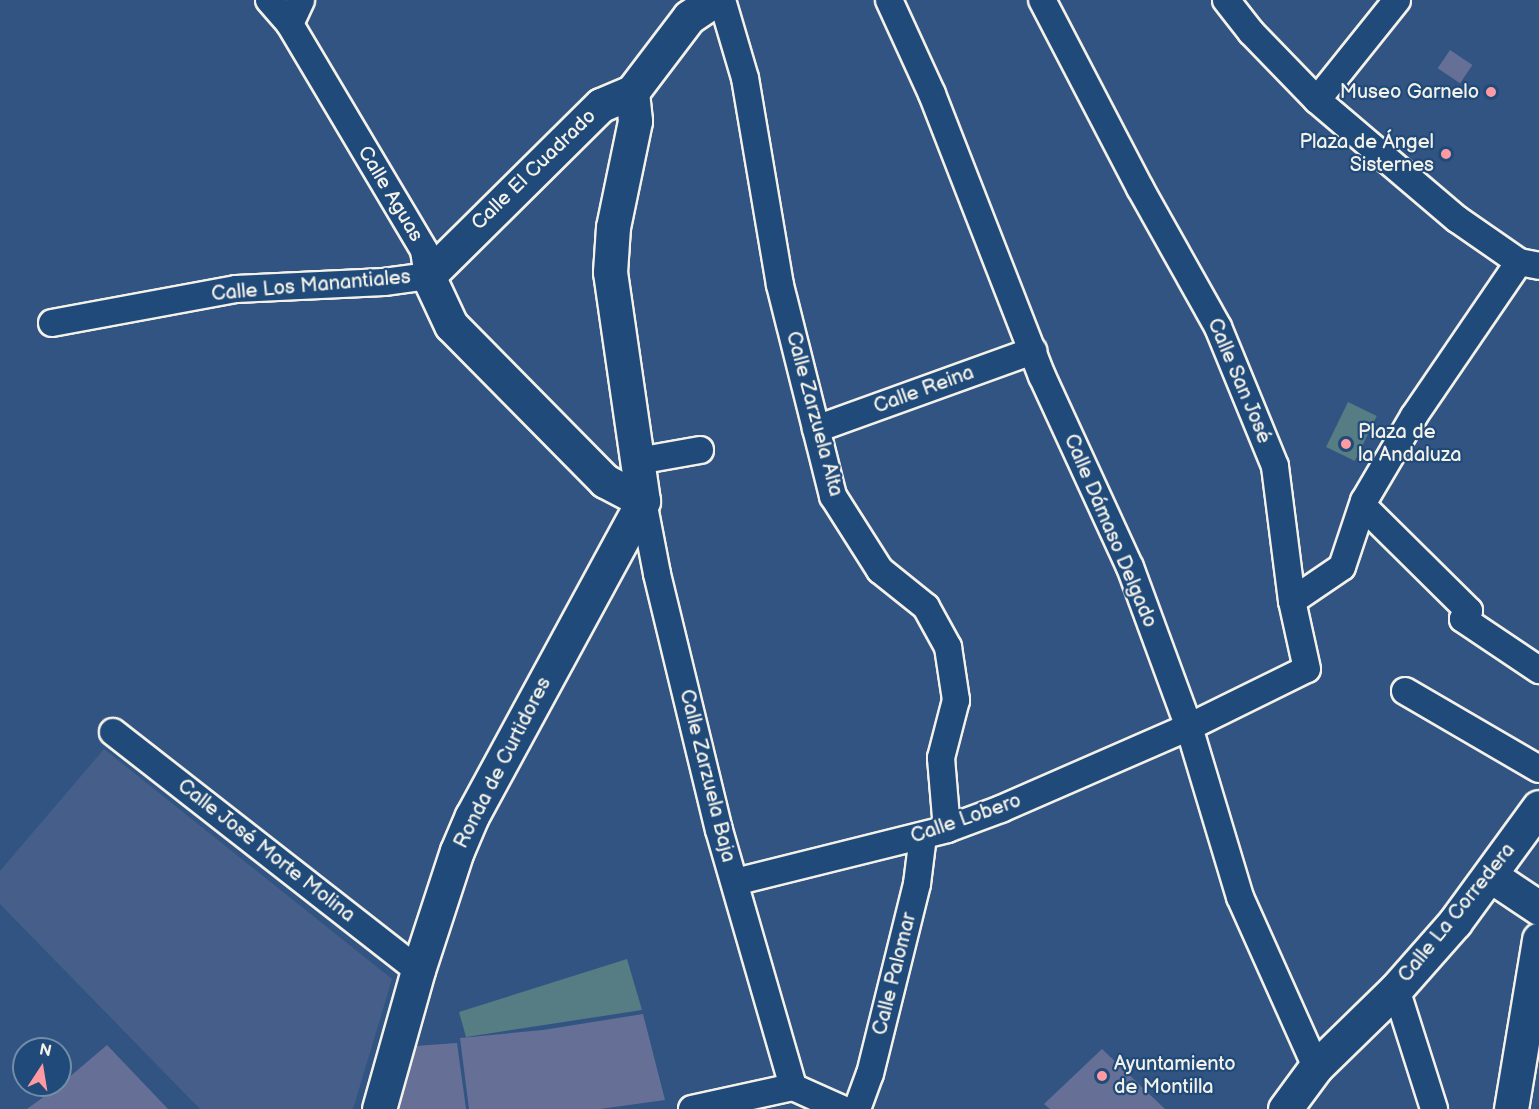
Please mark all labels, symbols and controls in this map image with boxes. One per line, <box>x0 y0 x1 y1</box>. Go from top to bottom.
place label: Museo Garnelo <box>1340 80 1479 104</box>
marker: Museo Garnelo <box>1484 85 1498 99</box>
street label: Calle El Cuadrado <box>467 105 601 235</box>
place label: Plaza de Ángel Sisternes <box>1299 130 1434 177</box>
street label: Calle Aguas <box>352 142 428 246</box>
marker: Plaza de Ángel Sisternes <box>1439 147 1453 161</box>
street label: Calle Los Manantiales <box>210 265 412 307</box>
street label: Calle San José <box>1202 314 1276 448</box>
street label: Calle Zarzuela Alta <box>780 329 848 499</box>
street label: Calle Reina <box>871 361 977 419</box>
place label: Plaza de la Andaluza <box>1358 420 1462 467</box>
street label: Calle Dámaso Delgado <box>1058 431 1162 631</box>
marker: Plaza de la Andaluza <box>1339 437 1353 451</box>
street label: Ronda de Curtidores <box>449 673 557 853</box>
street label: Calle Zarzuela Baja <box>674 687 740 865</box>
street label: Calle José Morte Molina <box>172 774 360 928</box>
street label: Calle Lobero <box>908 789 1024 849</box>
street label: Calle La Corredera <box>1394 839 1520 987</box>
street label: Calle Palomar <box>868 910 922 1038</box>
north arrow <box>12 1037 72 1097</box>
text: N <box>38 1040 53 1061</box>
place label: Ayuntamiento de Montilla <box>1114 1052 1235 1099</box>
marker: Ayuntamiento de Montilla <box>1095 1069 1109 1083</box>

